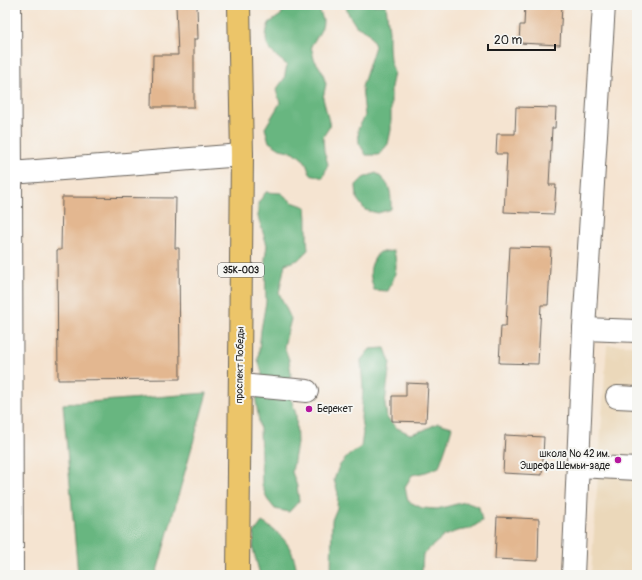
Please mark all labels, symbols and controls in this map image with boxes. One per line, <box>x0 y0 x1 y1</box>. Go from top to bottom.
scale bar <box>488 26 555 52</box>
text: 20 m <box>494 33 523 48</box>
road number: 35К-003 <box>218 263 264 277</box>
street label: проспект Победы <box>233 326 247 404</box>
place label: Берекет <box>317 403 353 415</box>
marker: Берекет <box>304 404 314 414</box>
place label: школа № 42 им. Эшрефа Шемьи-заде <box>520 448 610 472</box>
marker: школа № 42 им. Эшрефа Шемьи-заде <box>613 455 623 465</box>

